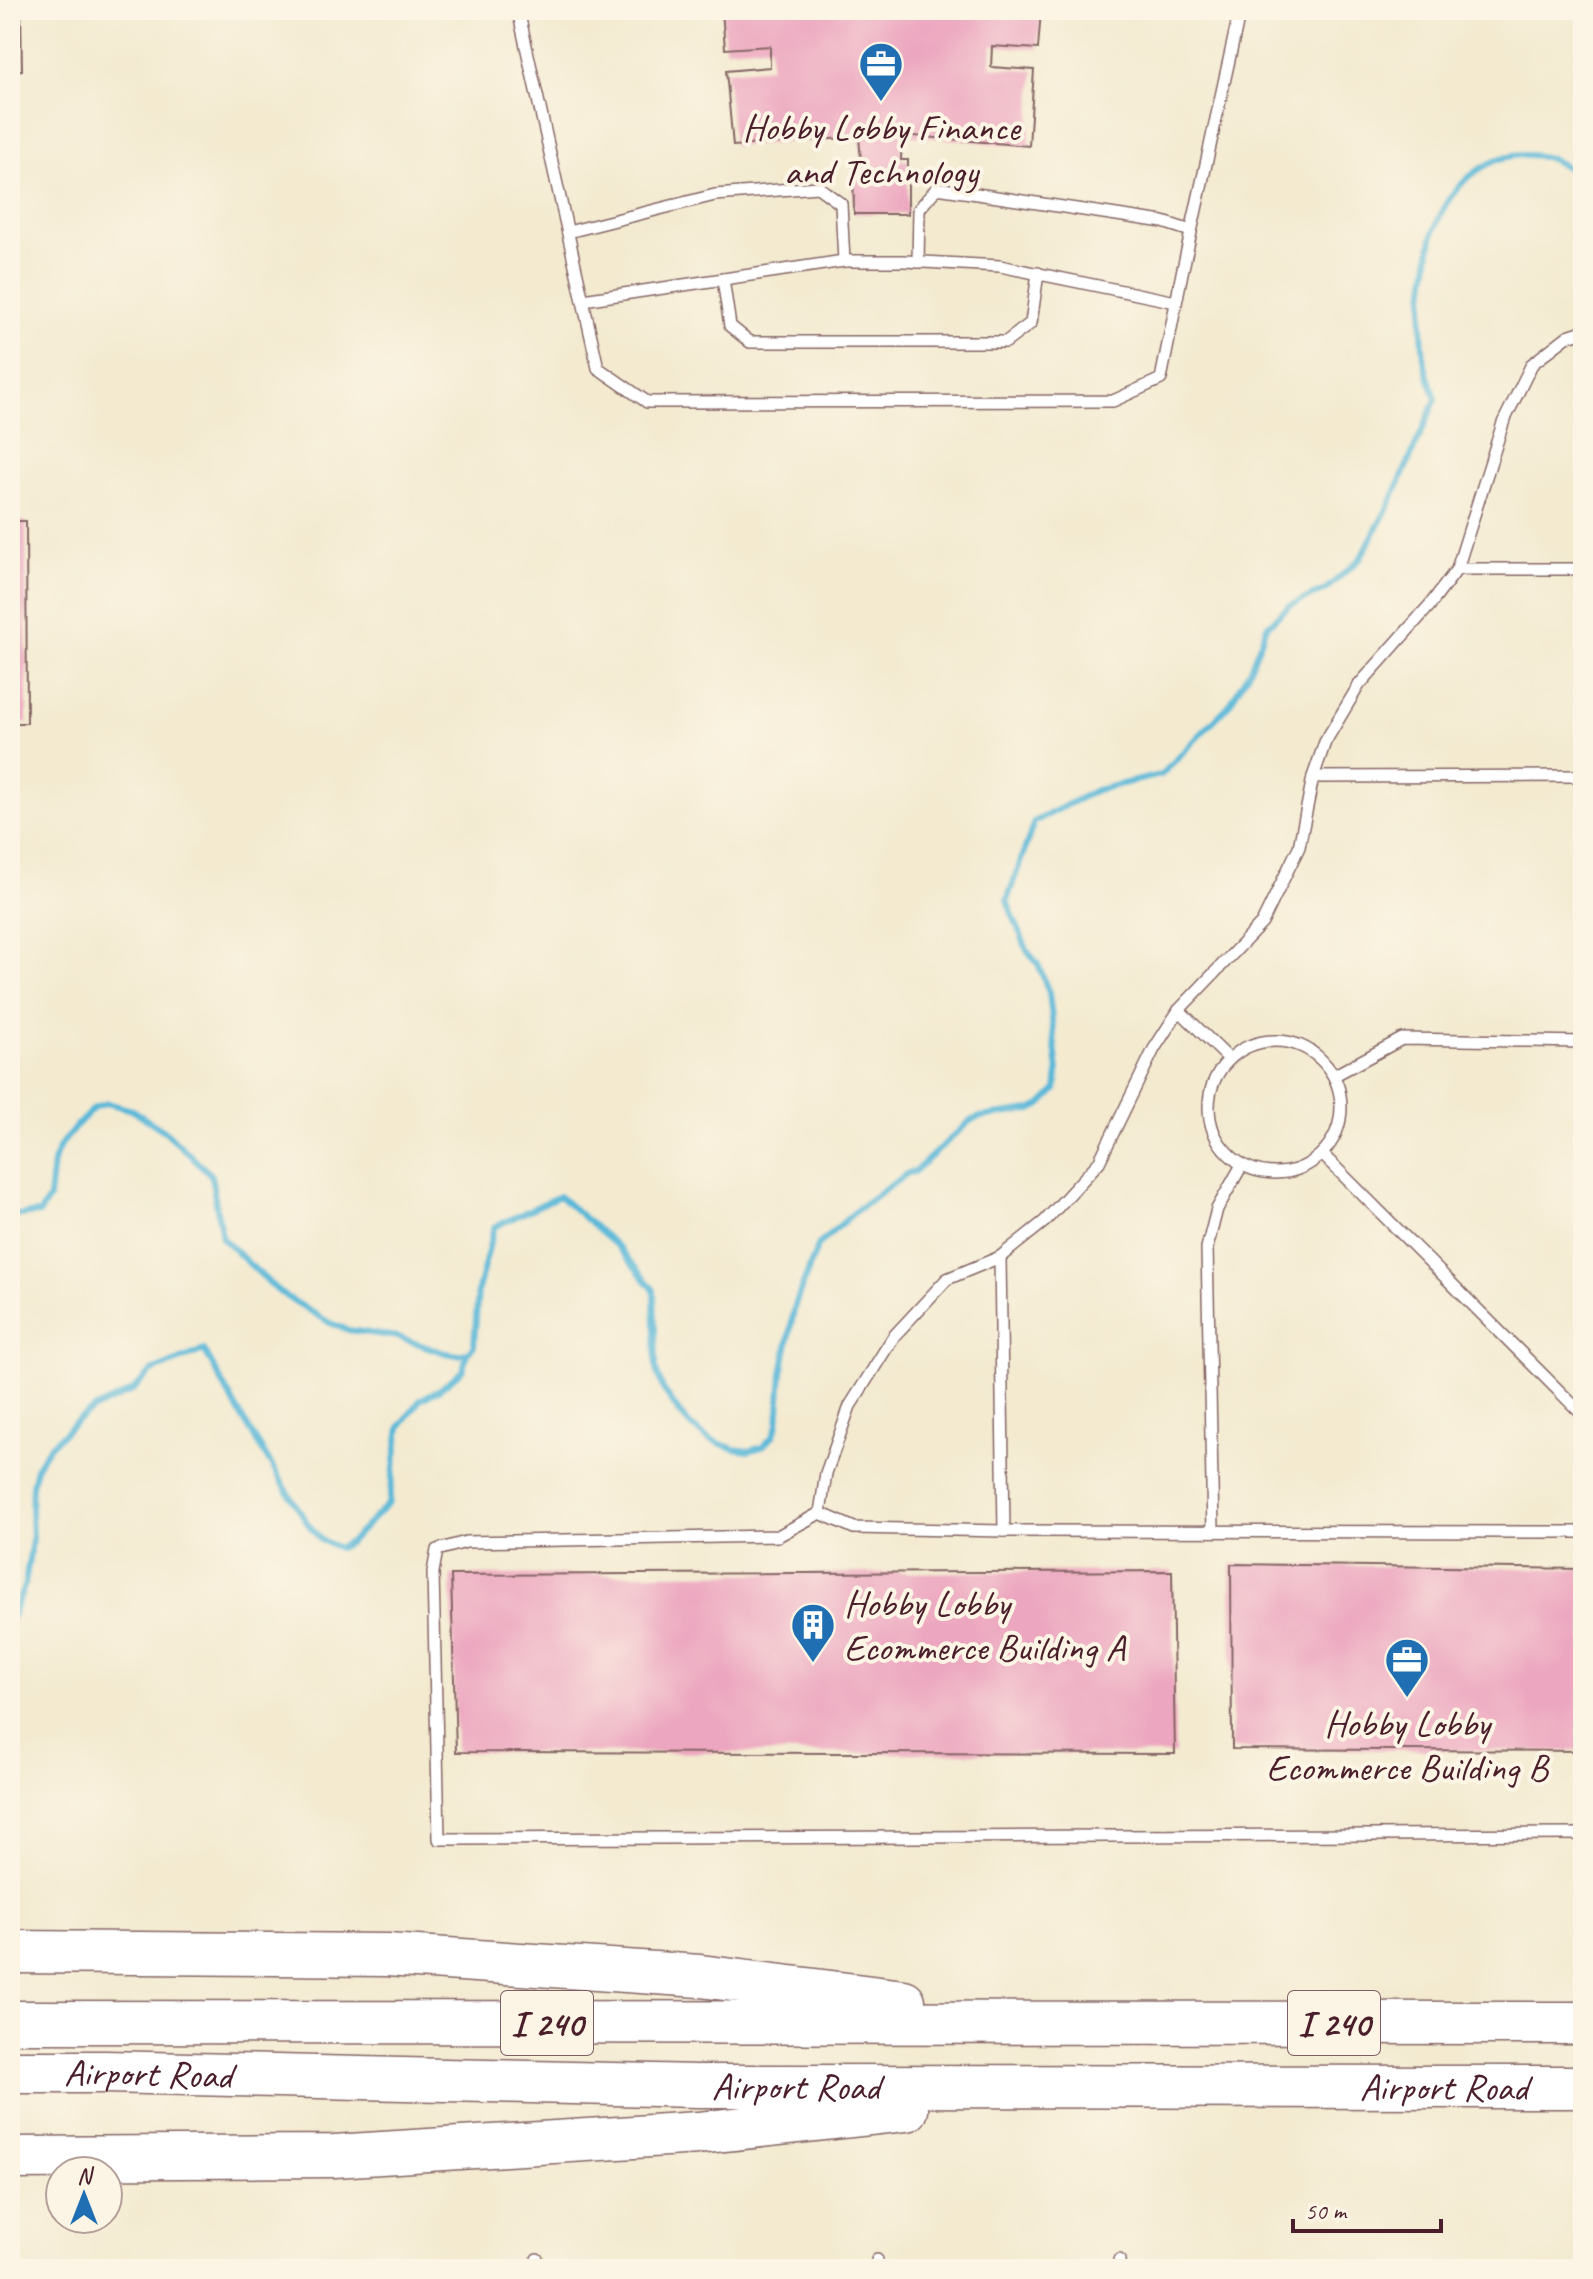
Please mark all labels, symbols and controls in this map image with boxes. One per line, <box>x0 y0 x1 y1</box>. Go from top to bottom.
office icon: Hobby Lobby Finance and Technology <box>857 40 905 103</box>
place label: Hobby Lobby Finance and Technology <box>743 104 1022 195</box>
place label: Hobby Lobby Ecommerce Building A <box>844 1580 1127 1671</box>
building icon: Hobby Lobby Ecommerce Building A <box>789 1601 837 1664</box>
office icon: Hobby Lobby Ecommerce Building B <box>1383 1636 1431 1699</box>
place label: Hobby Lobby Ecommerce Building B <box>1266 1700 1550 1791</box>
road number: I 240 <box>501 1991 593 2055</box>
road number: I 240 <box>1288 1991 1380 2055</box>
street label: Airport Road <box>64 2049 239 2099</box>
street label: Airport Road <box>712 2063 886 2110</box>
street label: Airport Road <box>1360 2064 1534 2111</box>
north arrow <box>44 2155 124 2235</box>
text: N <box>77 2162 94 2190</box>
scale bar <box>1293 2183 1441 2233</box>
text: 50 m <box>1305 2196 1348 2226</box>

